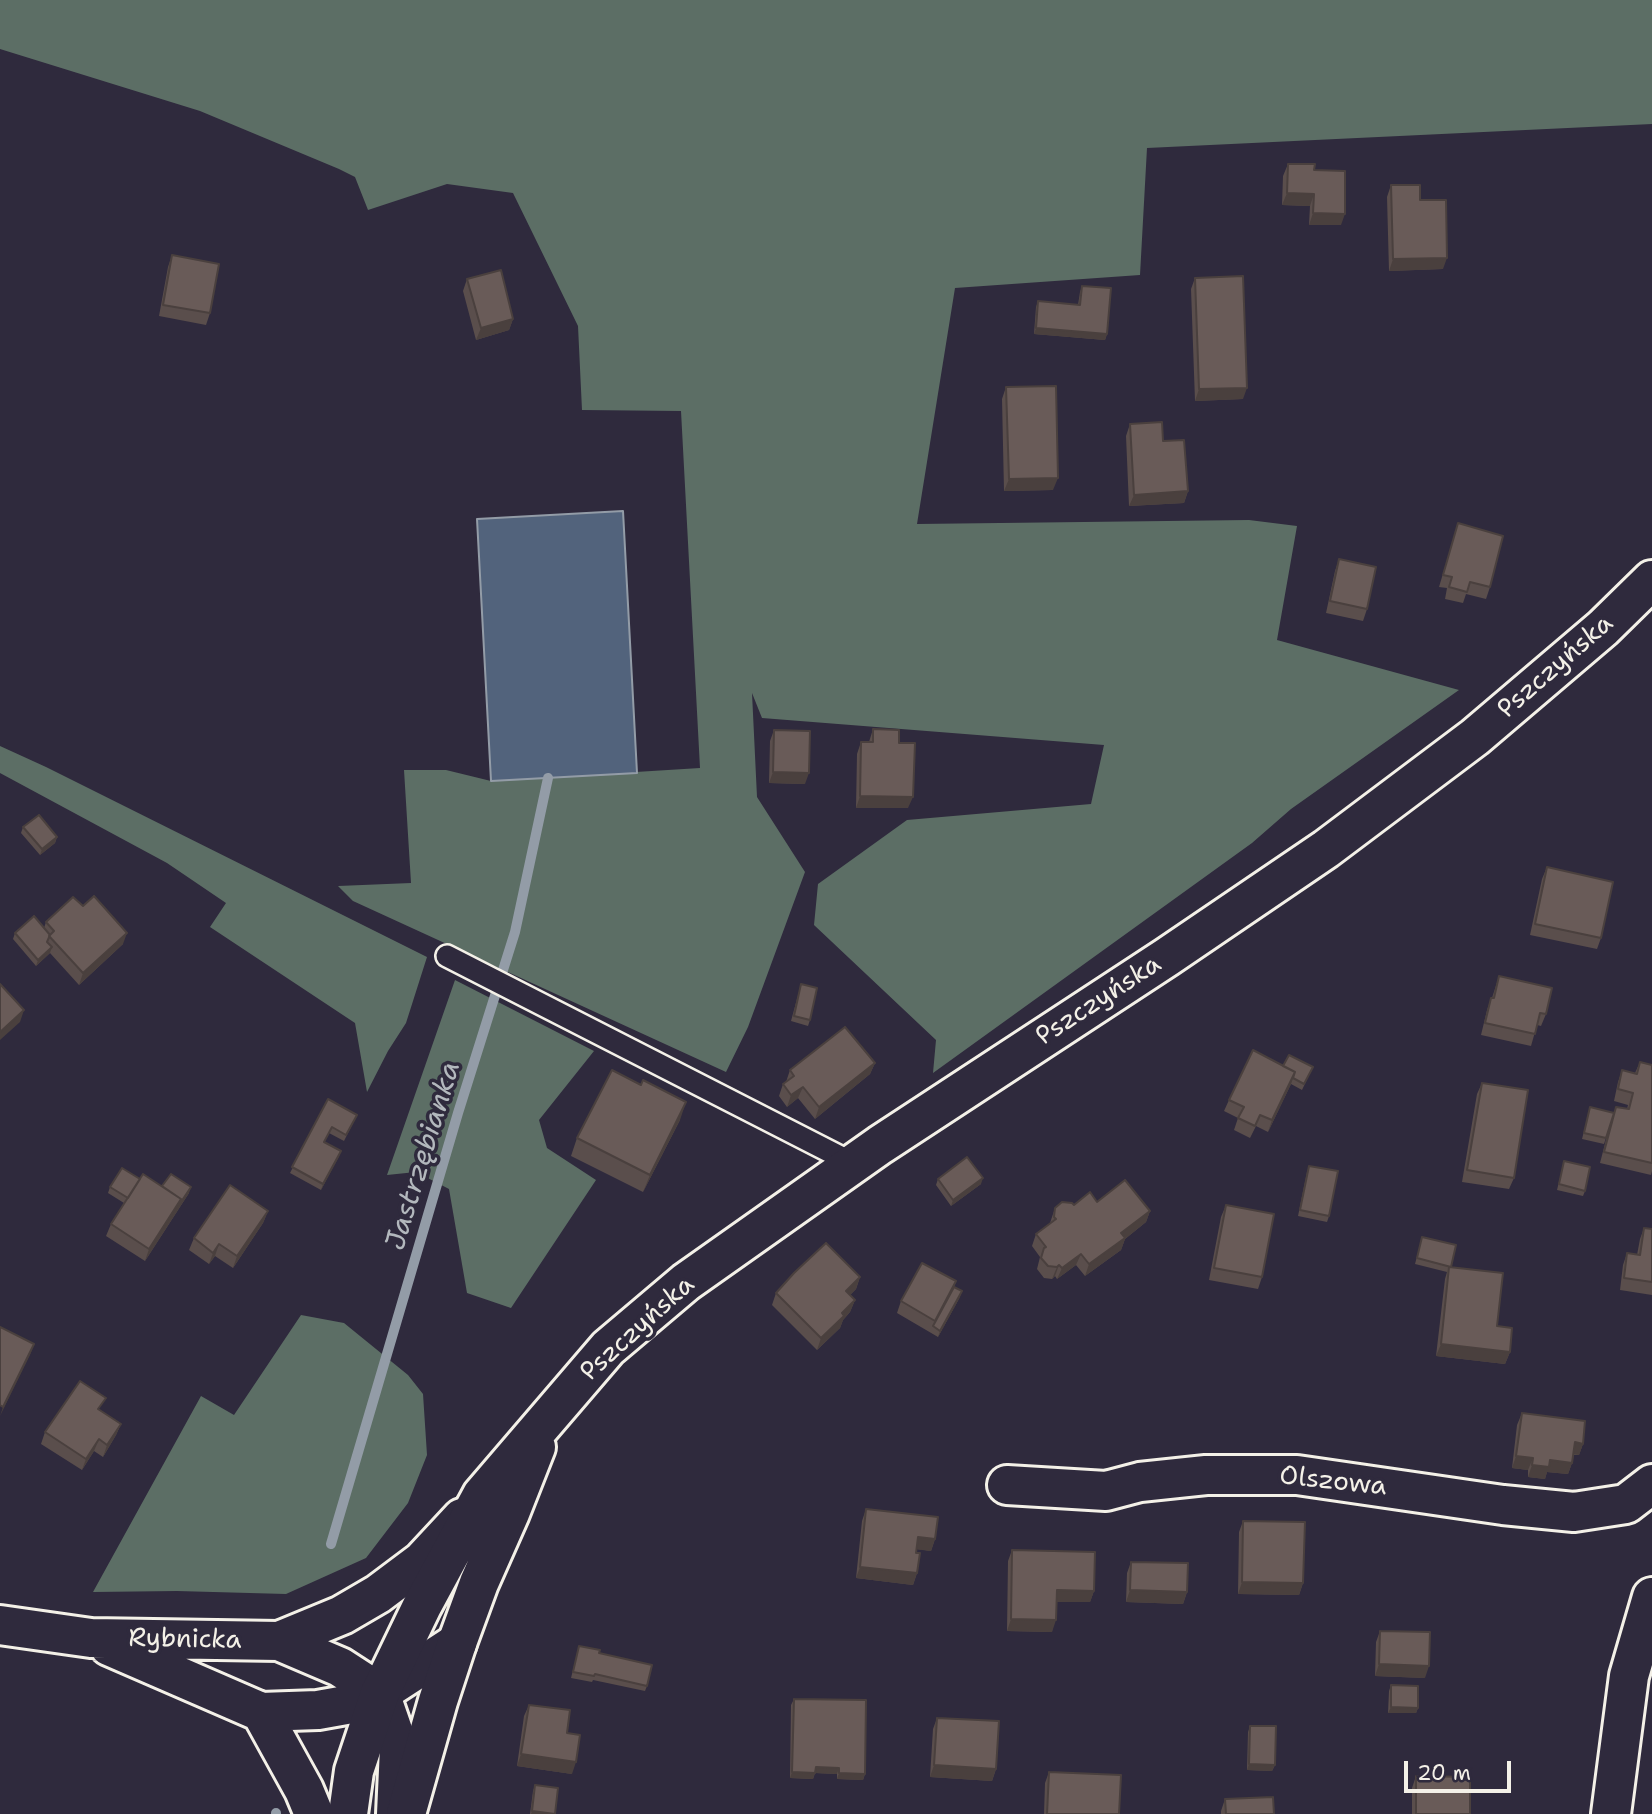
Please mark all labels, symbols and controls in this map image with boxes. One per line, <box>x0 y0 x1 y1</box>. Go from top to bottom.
street label: Pszczyńska <box>1492 608 1620 726</box>
street label: Pszczyńska <box>1031 949 1167 1053</box>
water label: Jastrzębianka <box>379 1058 469 1254</box>
street label: Pszczyńska <box>575 1270 701 1388</box>
street label: Olszowa <box>1278 1461 1388 1503</box>
street label: Rybnicka <box>128 1623 242 1657</box>
scale bar <box>1407 1748 1514 1792</box>
text: 20 m <box>1417 1759 1471 1787</box>

